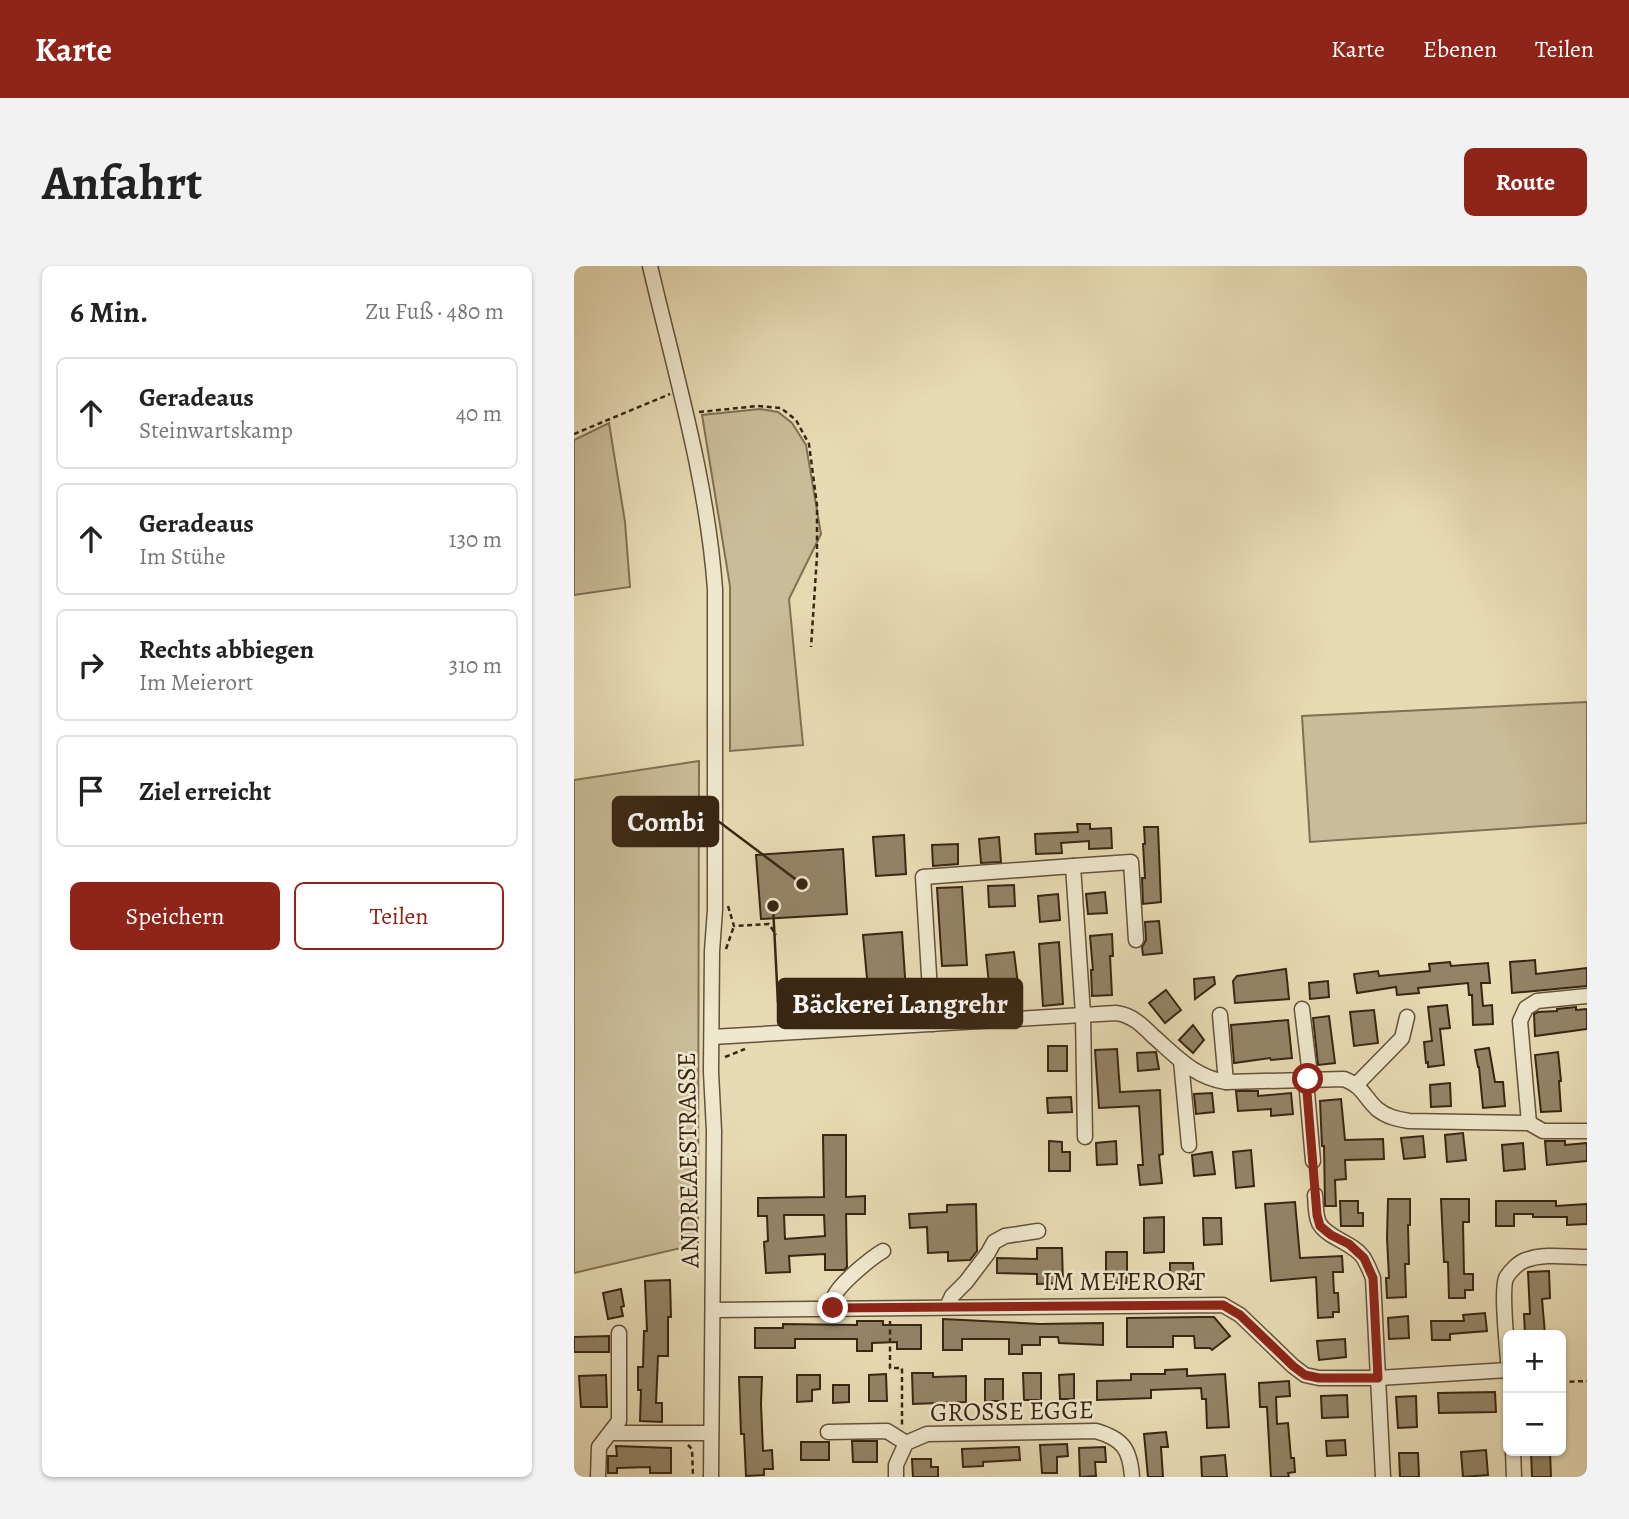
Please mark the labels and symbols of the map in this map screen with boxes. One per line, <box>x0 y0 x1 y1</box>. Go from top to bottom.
callout: Combi <box>613 797 718 846</box>
text: Combi <box>627 803 705 841</box>
callout: Bäckerei Langrehr <box>778 979 1022 1028</box>
text: Bäckerei Langrehr <box>792 985 1009 1023</box>
street label: ANDREAESTRASSE <box>669 1052 707 1269</box>
route start <box>1292 1063 1323 1094</box>
street label: IM MEIERORT <box>1043 1264 1205 1299</box>
route end <box>817 1292 848 1323</box>
street label: GROSSE EGGE <box>930 1392 1094 1430</box>

